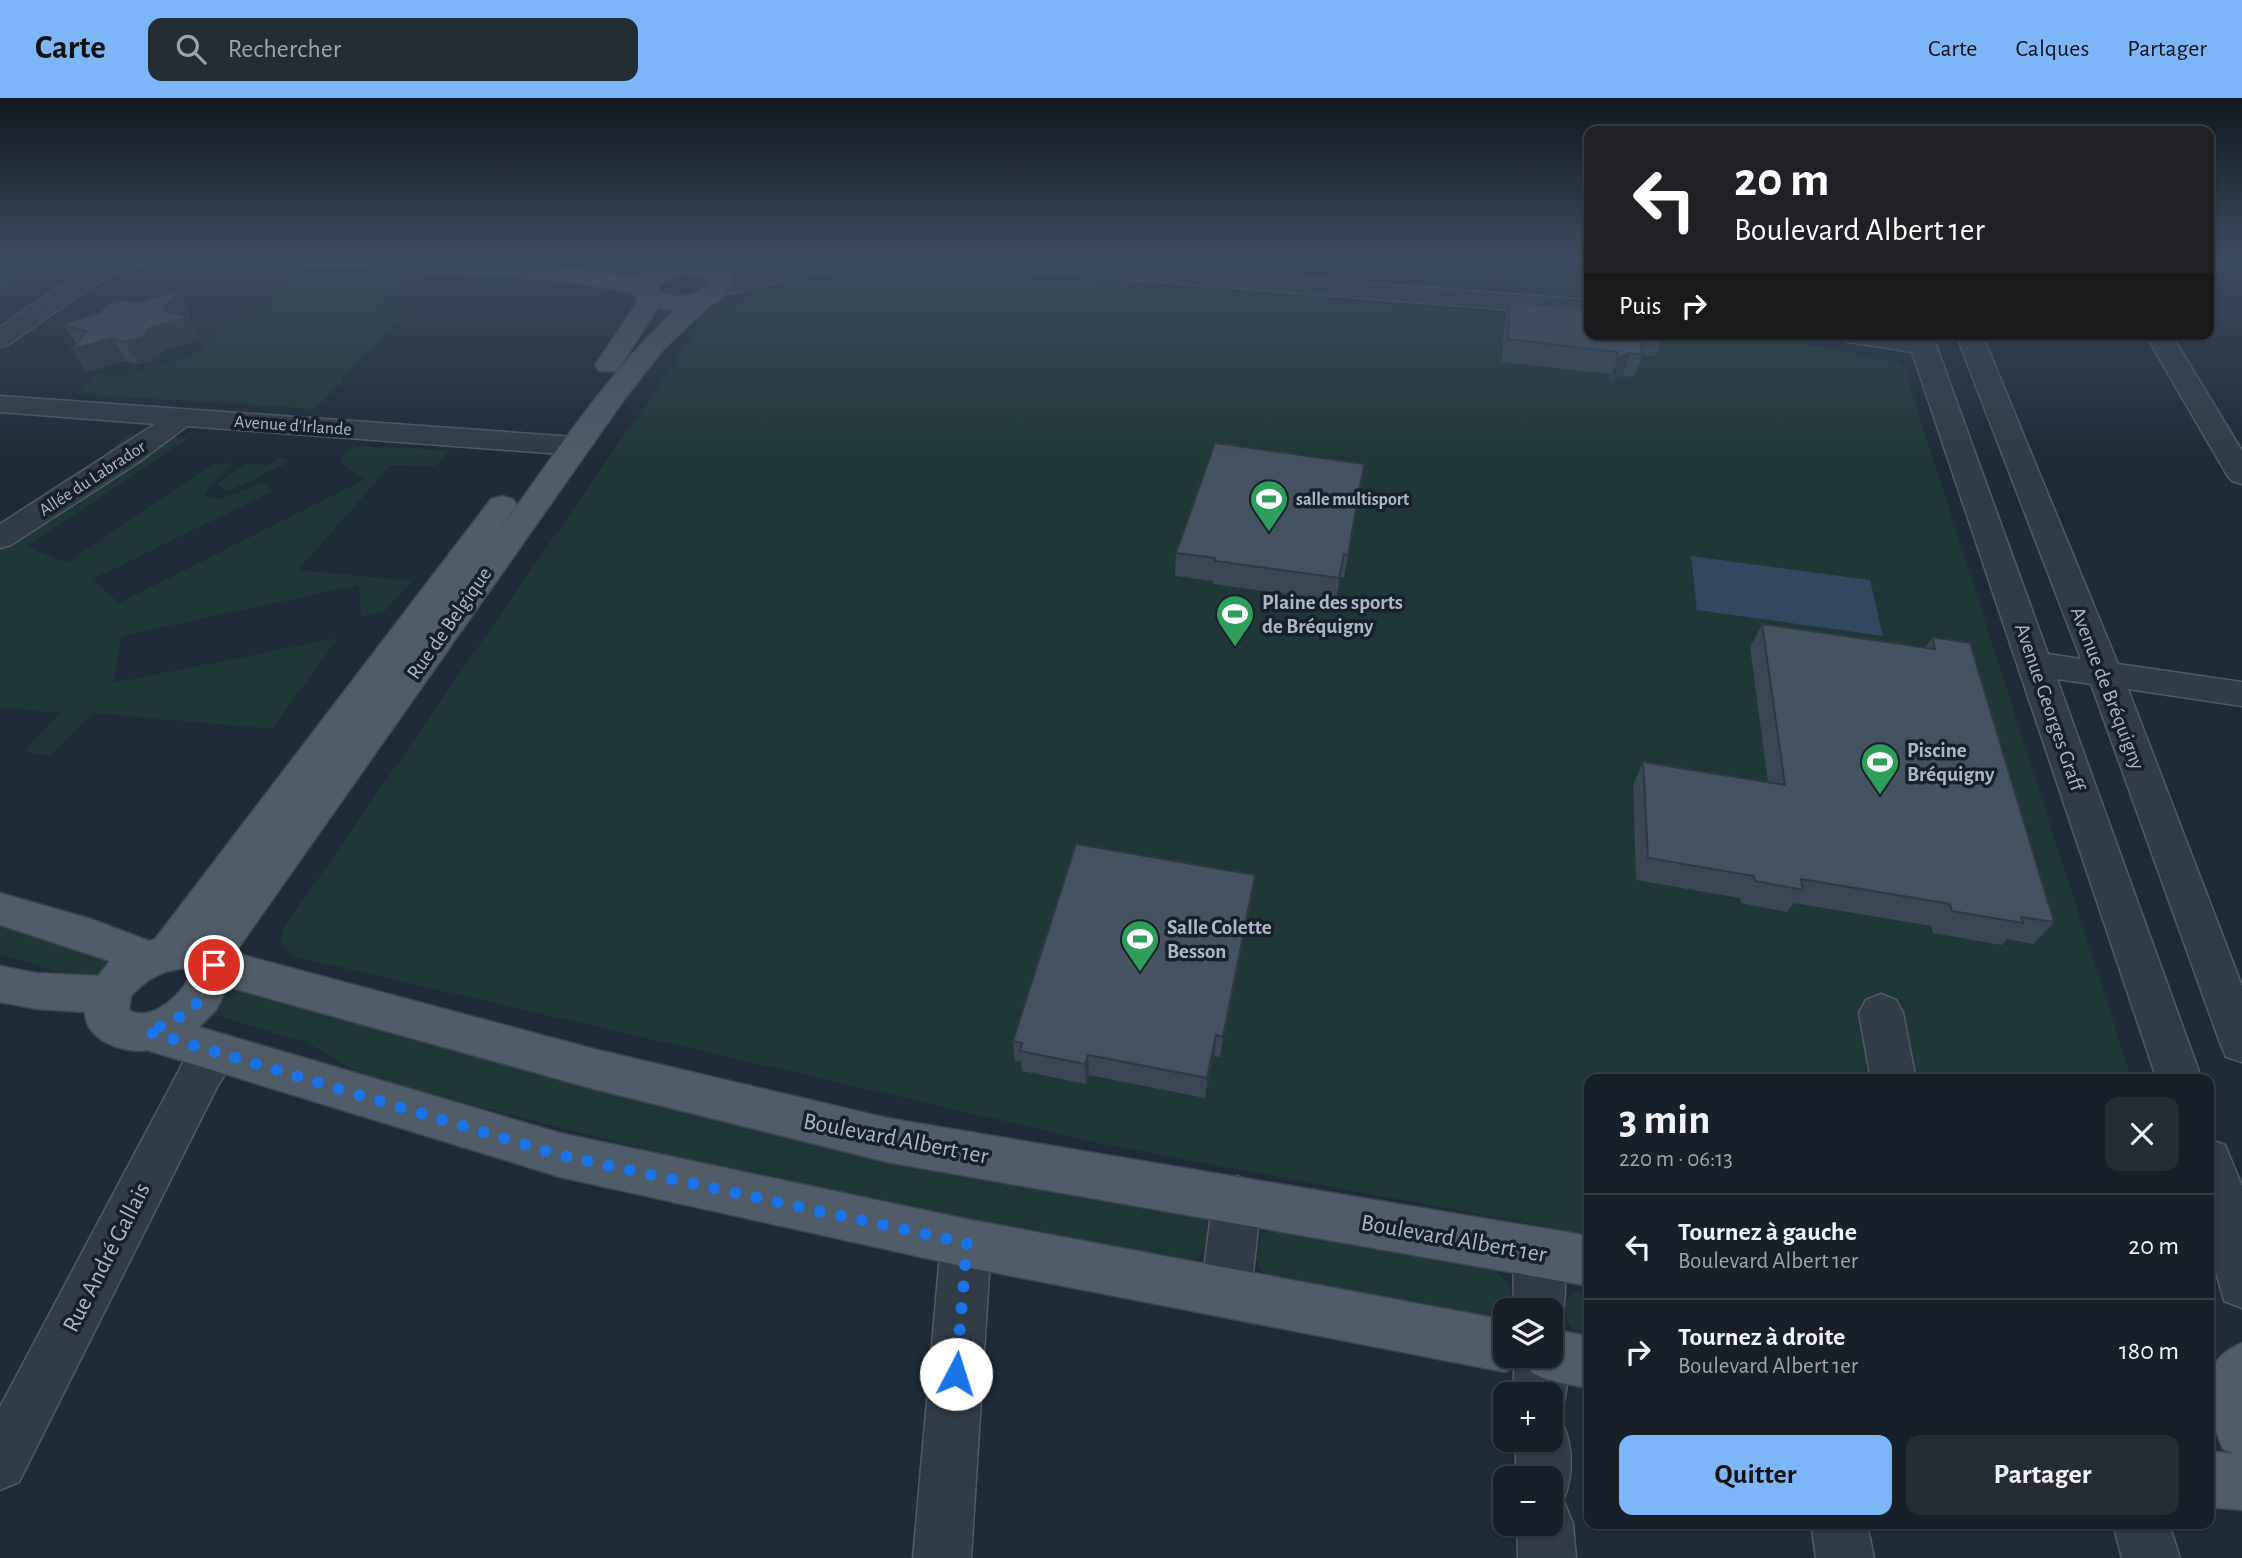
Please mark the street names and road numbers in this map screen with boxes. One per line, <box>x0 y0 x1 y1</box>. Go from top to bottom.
street label: Avenue d'Irlande <box>234 413 352 439</box>
street label: Allée du Labrador <box>36 438 149 520</box>
street label: Rue de Belgique <box>403 563 496 683</box>
street label: Avenue de Bréquigny <box>2067 604 2148 772</box>
street label: Avenue Georges Graff <box>2011 621 2089 795</box>
street label: Boulevard Albert 1er <box>801 1109 991 1169</box>
street label: Rue André Gallais <box>59 1179 155 1336</box>
street label: Boulevard Albert 1er <box>1359 1211 1549 1267</box>

